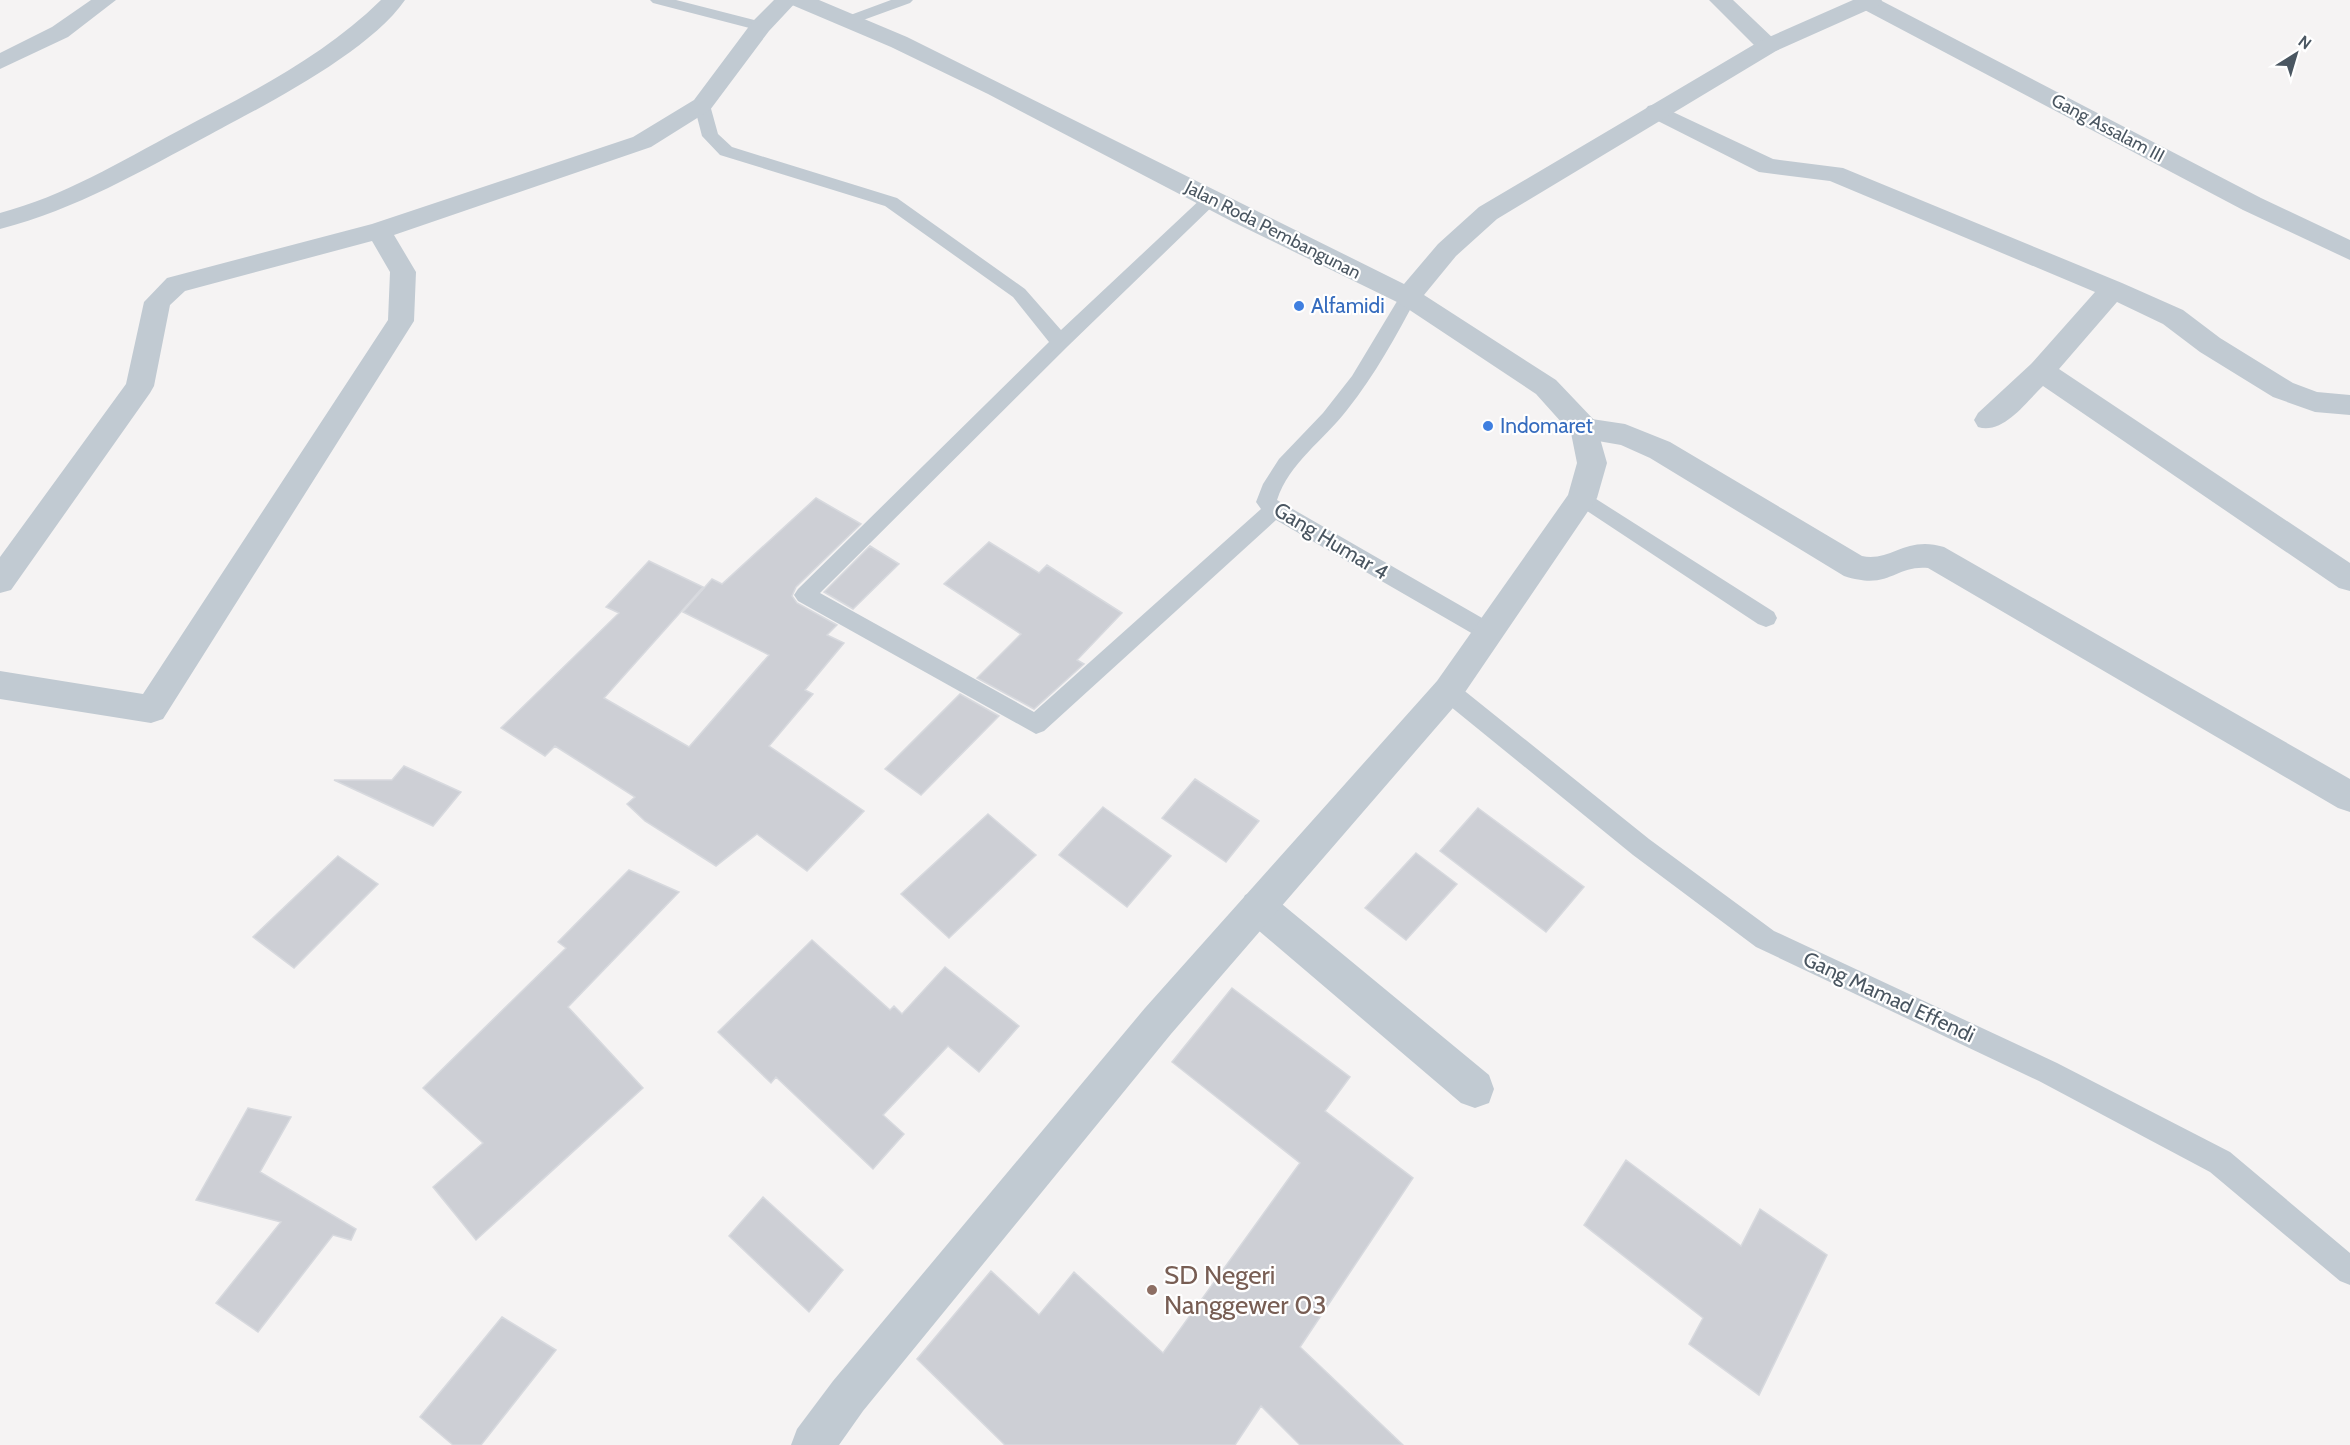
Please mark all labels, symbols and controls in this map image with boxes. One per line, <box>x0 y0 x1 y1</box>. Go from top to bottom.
north arrow <box>2266 24 2326 84</box>
text: N <box>2294 31 2315 53</box>
street label: Gang Assalam III <box>2048 89 2168 167</box>
street label: Jalan Roda Pembangunan <box>1181 176 1364 284</box>
place label: Alfamidi <box>1311 293 1385 318</box>
marker: Alfamidi <box>1292 299 1306 313</box>
place label: Indomaret <box>1500 413 1593 438</box>
marker: Indomaret <box>1481 419 1495 433</box>
street label: Gang Humar 4 <box>1270 497 1393 584</box>
street label: Gang Mamad Effendi <box>1799 946 1979 1047</box>
place label: SD Negeri Nanggewer 03 <box>1164 1259 1327 1321</box>
marker: SD Negeri Nanggewer 03 <box>1145 1283 1159 1297</box>

